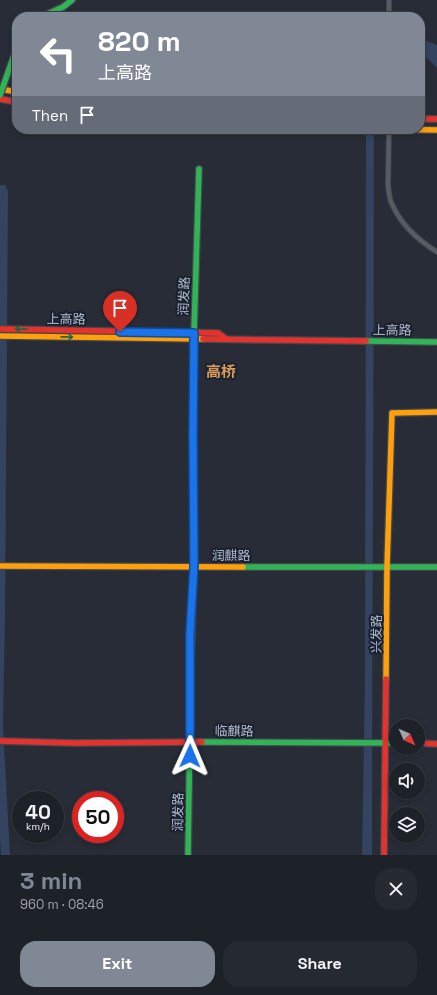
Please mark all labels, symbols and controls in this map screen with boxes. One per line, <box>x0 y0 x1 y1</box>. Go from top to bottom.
text: 820 m <box>98 23 181 59</box>
icon: left <box>32 28 84 80</box>
text: 上高路 <box>98 61 152 84</box>
icon: arrive <box>76 104 98 126</box>
text: Then <box>32 106 68 125</box>
street label: 润发路 <box>175 276 193 316</box>
pin <box>103 291 137 332</box>
icon: arrive <box>109 297 131 319</box>
street label: 上高路 <box>46 310 86 328</box>
street label: 上高路 <box>372 321 412 339</box>
one-way arrow <box>15 326 28 333</box>
one-way arrow <box>60 334 73 341</box>
district label: 高桥 <box>206 362 236 381</box>
street label: 润麒路 <box>211 547 251 564</box>
street label: 兴发路 <box>368 614 385 654</box>
north arrow <box>389 719 425 755</box>
map controls <box>389 719 425 843</box>
street label: 临麒路 <box>214 722 254 740</box>
position arrow <box>169 735 211 777</box>
button: sound <box>389 763 425 799</box>
speed limit sign: 50 <box>72 791 124 843</box>
street label: 润发路 <box>169 792 187 832</box>
text: 40 <box>25 799 51 825</box>
button: layers <box>389 807 425 843</box>
text: km/h <box>26 820 50 833</box>
text: 3 min <box>20 865 82 896</box>
button: close <box>375 868 417 910</box>
text: 960 m · 08:46 <box>20 896 104 913</box>
button: Exit <box>20 941 215 987</box>
button: Share <box>223 941 417 987</box>

